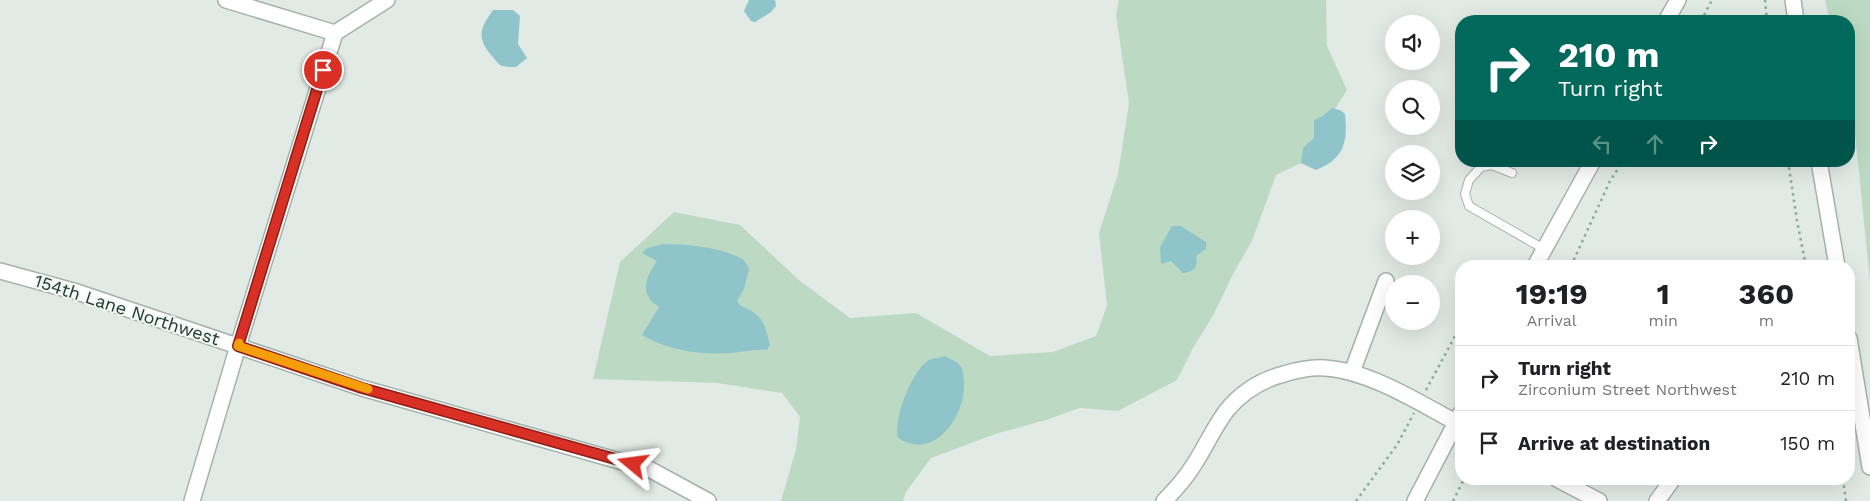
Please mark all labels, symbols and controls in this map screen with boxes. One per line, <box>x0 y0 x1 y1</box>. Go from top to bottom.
map controls <box>1385 15 1440 330</box>
button: sound <box>1385 15 1440 70</box>
text: 210 m <box>1558 34 1659 76</box>
icon: right <box>1475 35 1540 100</box>
pin <box>302 49 344 91</box>
icon: arrive <box>309 56 337 84</box>
text: Turn right <box>1558 76 1663 101</box>
button: search <box>1385 80 1440 135</box>
icon: left <box>1588 130 1616 158</box>
icon: ahead <box>1641 130 1669 158</box>
icon: right <box>1694 130 1722 158</box>
button: layers <box>1385 145 1440 200</box>
button: + <box>1385 210 1440 265</box>
street label: 154th Lane Northwest <box>32 270 223 350</box>
button: − <box>1385 275 1440 330</box>
text: 19:19 <box>1516 276 1588 311</box>
text: 1 <box>1657 276 1670 311</box>
text: 360 <box>1739 276 1794 311</box>
text: Arrival <box>1527 311 1577 330</box>
text: min <box>1648 311 1678 330</box>
text: m <box>1759 311 1774 330</box>
text: Turn right <box>1518 357 1611 380</box>
icon: right <box>1475 364 1503 392</box>
text: 210 m <box>1780 367 1835 390</box>
text: Zirconium Street Northwest <box>1518 380 1737 399</box>
icon: arrive <box>1475 429 1503 457</box>
text: Arrive at destination <box>1518 432 1710 455</box>
text: 150 m <box>1780 432 1835 455</box>
position arrow <box>606 437 658 489</box>

